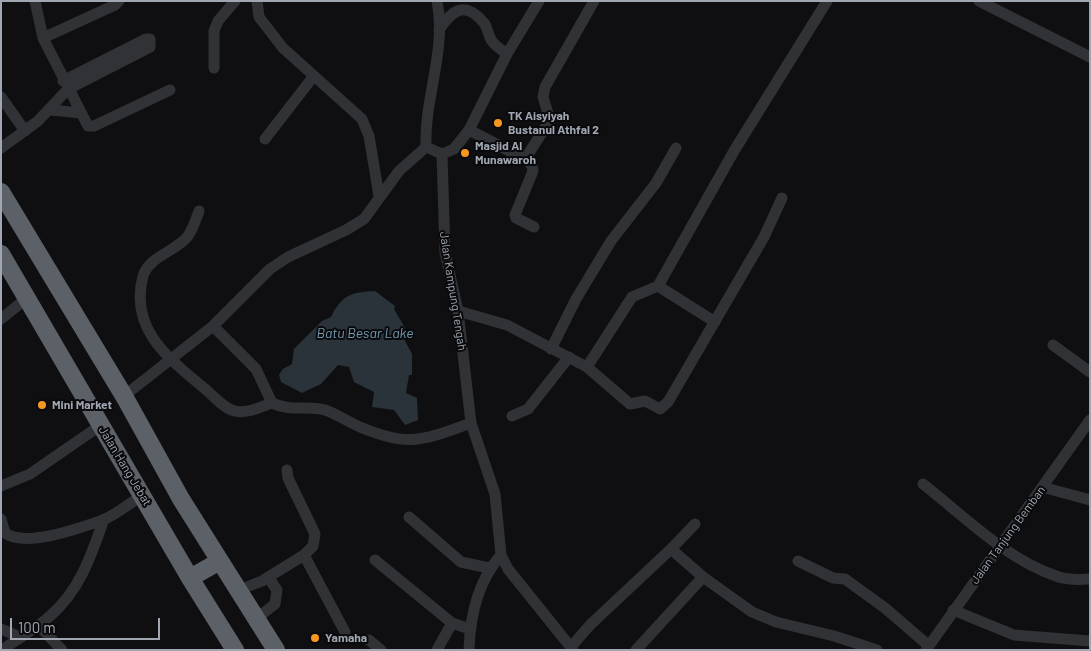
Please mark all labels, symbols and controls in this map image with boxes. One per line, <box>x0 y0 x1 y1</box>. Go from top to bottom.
place label: TK Aisyiyah Bustanul Athfal 2 <box>508 109 599 137</box>
marker: TK Aisyiyah Bustanul Athfal 2 <box>492 117 504 129</box>
place label: Masjid Al Munawaroh <box>475 139 536 167</box>
marker: Masjid Al Munawaroh <box>459 147 471 159</box>
street label: Jalan Kampung Tengah <box>436 230 470 352</box>
water label: Batu Besar Lake <box>317 325 413 341</box>
place label: Mini Market <box>52 398 112 412</box>
marker: Mini Market <box>36 399 48 411</box>
street label: Jalan Hang Jebat <box>96 424 154 508</box>
street label: Jalan Tanjung Bemban <box>968 483 1048 587</box>
scale bar <box>12 608 162 640</box>
text: 100 m <box>18 618 56 636</box>
place label: Yamaha <box>325 631 367 645</box>
marker: Yamaha <box>309 632 321 644</box>

